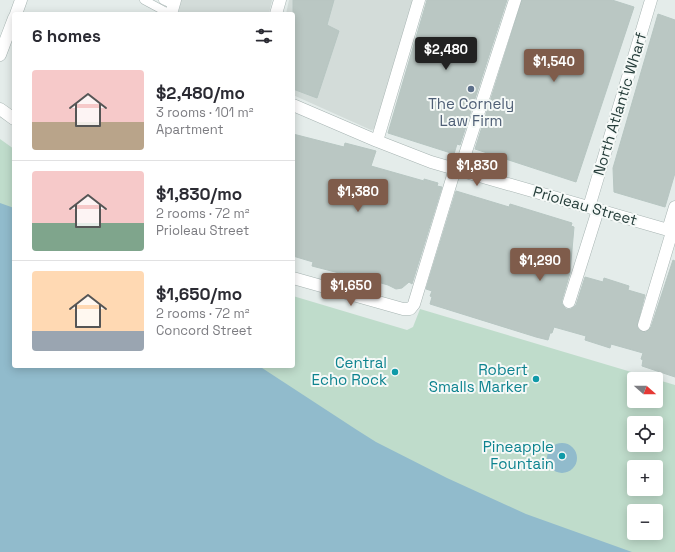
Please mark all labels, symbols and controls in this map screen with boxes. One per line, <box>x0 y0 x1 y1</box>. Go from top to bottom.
text: 6 homes <box>32 25 101 47</box>
icon: filters <box>253 25 275 47</box>
street label: North Atlantic Wharf <box>589 30 650 178</box>
pin: $2,480 <box>413 37 479 71</box>
text: $2,480 <box>424 41 468 58</box>
pin: $1,540 <box>521 49 587 83</box>
text: $1,540 <box>533 53 575 70</box>
text: $2,480/mo <box>156 82 245 104</box>
marker: The Cornely Law Firm <box>466 84 476 94</box>
icon: home <box>64 86 112 134</box>
place label: The Cornely Law Firm <box>428 94 514 130</box>
text: 3 rooms · 101 m² <box>156 104 254 121</box>
text: Apartment <box>156 121 224 138</box>
pin: $1,830 <box>444 153 510 187</box>
text: $1,830 <box>456 157 498 174</box>
pin: $1,380 <box>325 179 391 213</box>
street label: Prioleau Street <box>531 182 640 229</box>
text: $1,830/mo <box>156 183 242 205</box>
text: $1,380 <box>337 183 379 200</box>
icon: home <box>64 187 112 235</box>
text: 2 rooms · 72 m² <box>156 205 249 222</box>
text: Prioleau Street <box>156 222 249 239</box>
pin: $1,290 <box>507 248 573 282</box>
text: $1,290 <box>519 252 561 269</box>
pin: $1,650 <box>318 273 384 307</box>
text: $1,650 <box>330 277 372 294</box>
text: $1,650/mo <box>156 283 242 305</box>
icon: home <box>64 287 112 335</box>
text: 2 rooms · 72 m² <box>156 305 249 322</box>
text: Concord Street <box>156 322 252 339</box>
place label: Central Echo Rock <box>311 353 387 389</box>
place label: Robert Smalls Marker <box>429 360 528 396</box>
marker: Central Echo Rock <box>390 367 400 377</box>
north arrow <box>627 372 663 408</box>
map controls <box>627 372 663 540</box>
marker: Robert Smalls Marker <box>531 374 541 384</box>
button: locate <box>627 416 663 452</box>
place label: Pineapple Fountain <box>483 437 554 473</box>
marker: Pineapple Fountain <box>557 451 567 461</box>
button: + <box>627 460 663 496</box>
button: − <box>627 504 663 540</box>

